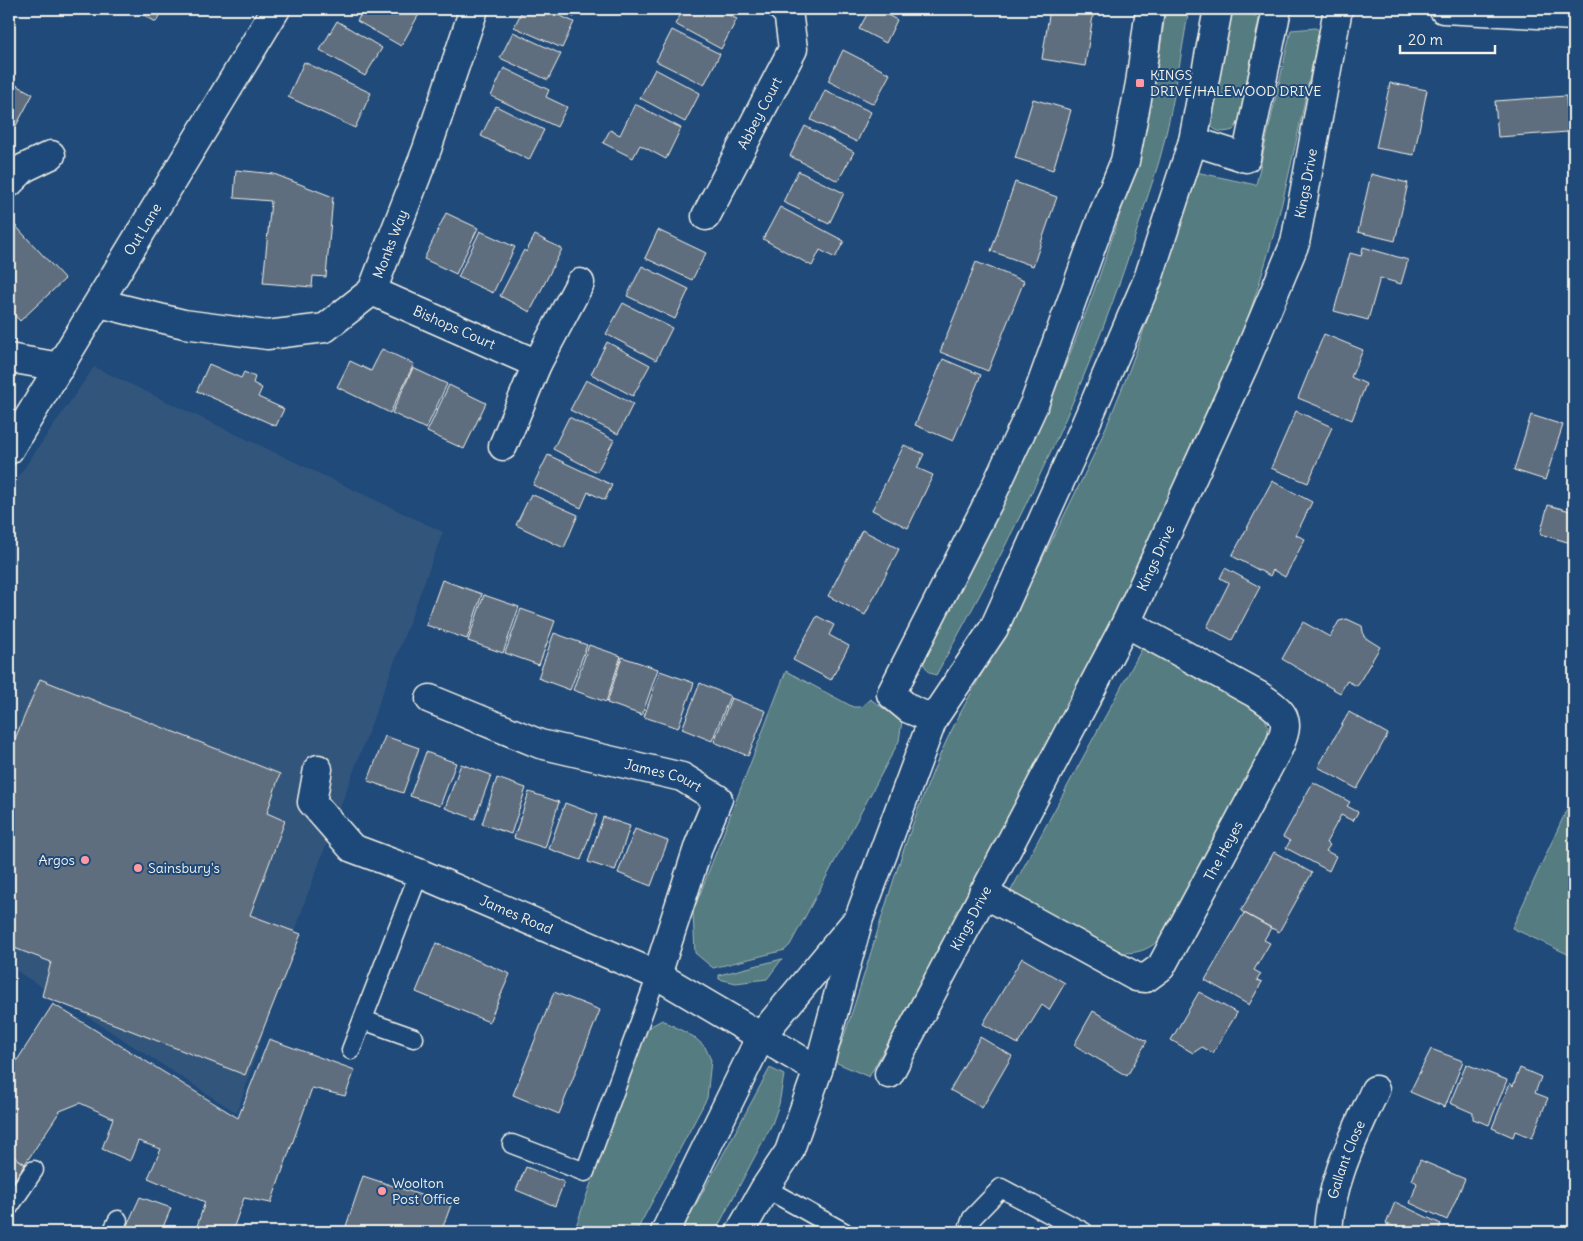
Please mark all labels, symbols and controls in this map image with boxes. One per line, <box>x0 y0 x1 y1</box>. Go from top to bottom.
scale bar <box>1400 22 1496 54</box>
text: 20 m <box>1408 30 1443 49</box>
place label: KINGS DRIVE/HALEWOOD DRIVE <box>1150 66 1321 100</box>
street label: Abbey Court <box>733 74 786 152</box>
marker: KINGS DRIVE/HALEWOOD DRIVE <box>1134 77 1146 89</box>
street label: Kings Drive <box>1291 147 1321 220</box>
street label: Out Lane <box>120 200 165 259</box>
street label: Monks Way <box>369 207 412 281</box>
street label: Bishops Court <box>410 301 498 354</box>
street label: Kings Drive <box>1133 522 1179 594</box>
street label: James Court <box>623 755 705 796</box>
street label: The Heyes <box>1200 818 1247 884</box>
place label: Argos <box>38 851 75 869</box>
marker: Argos <box>79 854 91 866</box>
place label: Sainsbury's <box>148 859 220 877</box>
marker: Sainsbury's <box>132 862 144 874</box>
street label: Kings Drive <box>946 883 995 954</box>
street label: James Road <box>477 891 556 938</box>
street label: Gallant Close <box>1324 1117 1369 1201</box>
place label: Woolton Post Office <box>392 1174 460 1208</box>
marker: Woolton Post Office <box>376 1185 388 1197</box>

